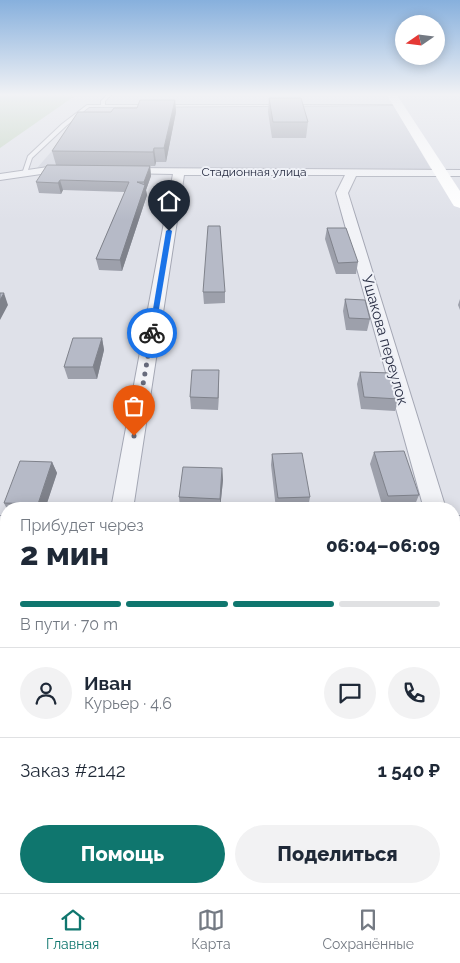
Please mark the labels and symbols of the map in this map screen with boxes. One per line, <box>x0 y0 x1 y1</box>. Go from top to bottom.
north arrow <box>395 15 445 65</box>
street label: Стадионная улица <box>201 165 307 179</box>
pin <box>148 180 190 231</box>
street label: Ушакова переулок <box>358 273 412 407</box>
courier <box>127 308 177 358</box>
pin <box>113 385 155 436</box>

